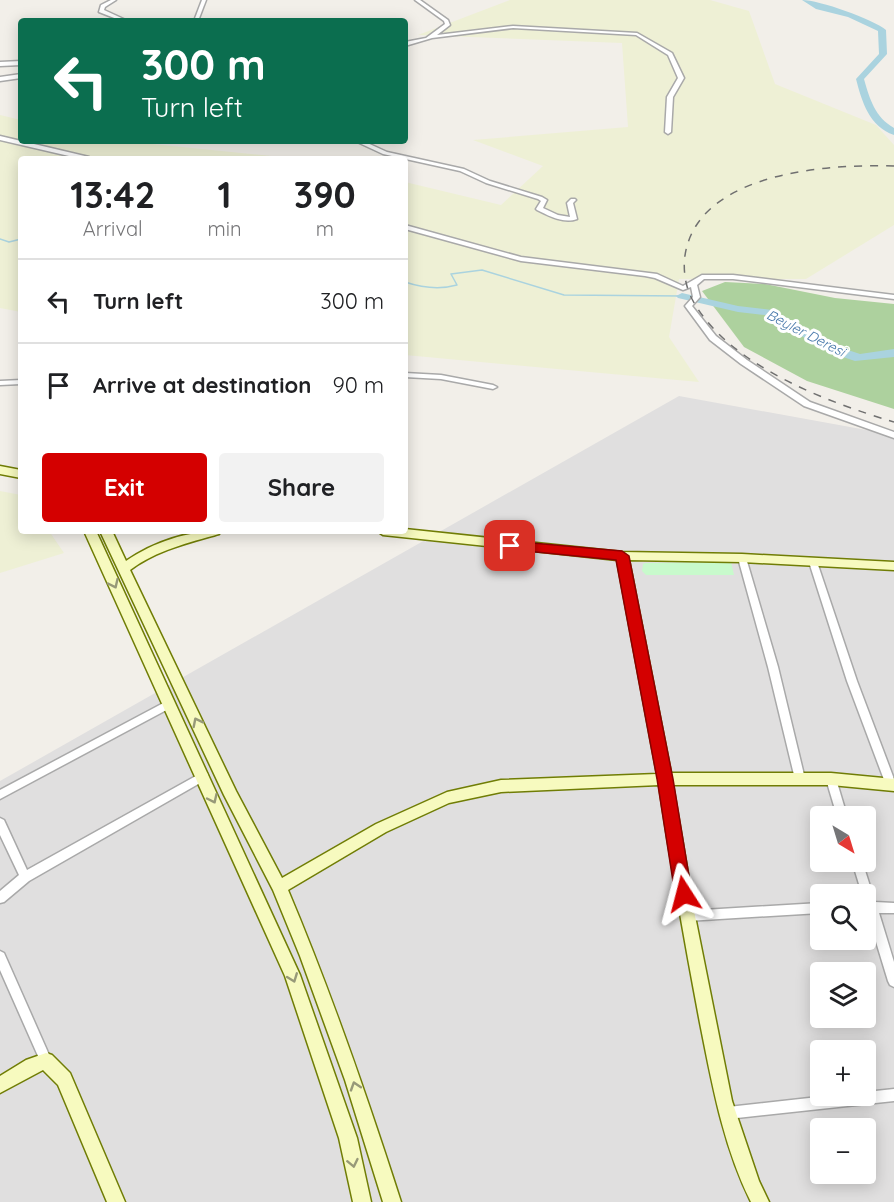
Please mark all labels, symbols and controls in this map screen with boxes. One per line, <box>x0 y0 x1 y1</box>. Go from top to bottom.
text: 300 m <box>141 38 266 91</box>
icon: left <box>42 42 120 120</box>
text: Turn left <box>141 90 243 124</box>
text: 13:42 <box>70 172 155 217</box>
text: 1 <box>217 172 231 217</box>
text: 390 <box>294 172 356 217</box>
text: Arrival <box>83 216 143 241</box>
text: min <box>207 216 242 241</box>
text: m <box>316 216 334 241</box>
icon: left <box>42 285 75 318</box>
text: Turn left <box>93 287 183 315</box>
text: 300 m <box>320 287 384 315</box>
water label: Beyler Deresi <box>764 306 850 361</box>
icon: arrive <box>42 369 75 402</box>
text: Arrive at destination <box>93 371 311 399</box>
text: 90 m <box>333 371 384 399</box>
button: Exit <box>42 453 207 522</box>
button: Share <box>219 453 384 522</box>
pin <box>484 520 535 571</box>
icon: arrive <box>493 529 526 562</box>
one-way arrow <box>106 578 118 589</box>
one-way arrow <box>193 717 205 728</box>
one-way arrow <box>206 793 218 804</box>
north arrow <box>810 806 876 872</box>
map controls <box>810 806 876 1184</box>
position arrow <box>652 862 716 926</box>
button: search <box>810 884 876 950</box>
button: layers <box>810 962 876 1028</box>
one-way arrow <box>285 972 298 982</box>
button: + <box>810 1040 876 1106</box>
one-way arrow <box>349 1081 362 1092</box>
button: − <box>810 1118 876 1184</box>
one-way arrow <box>346 1157 359 1167</box>

